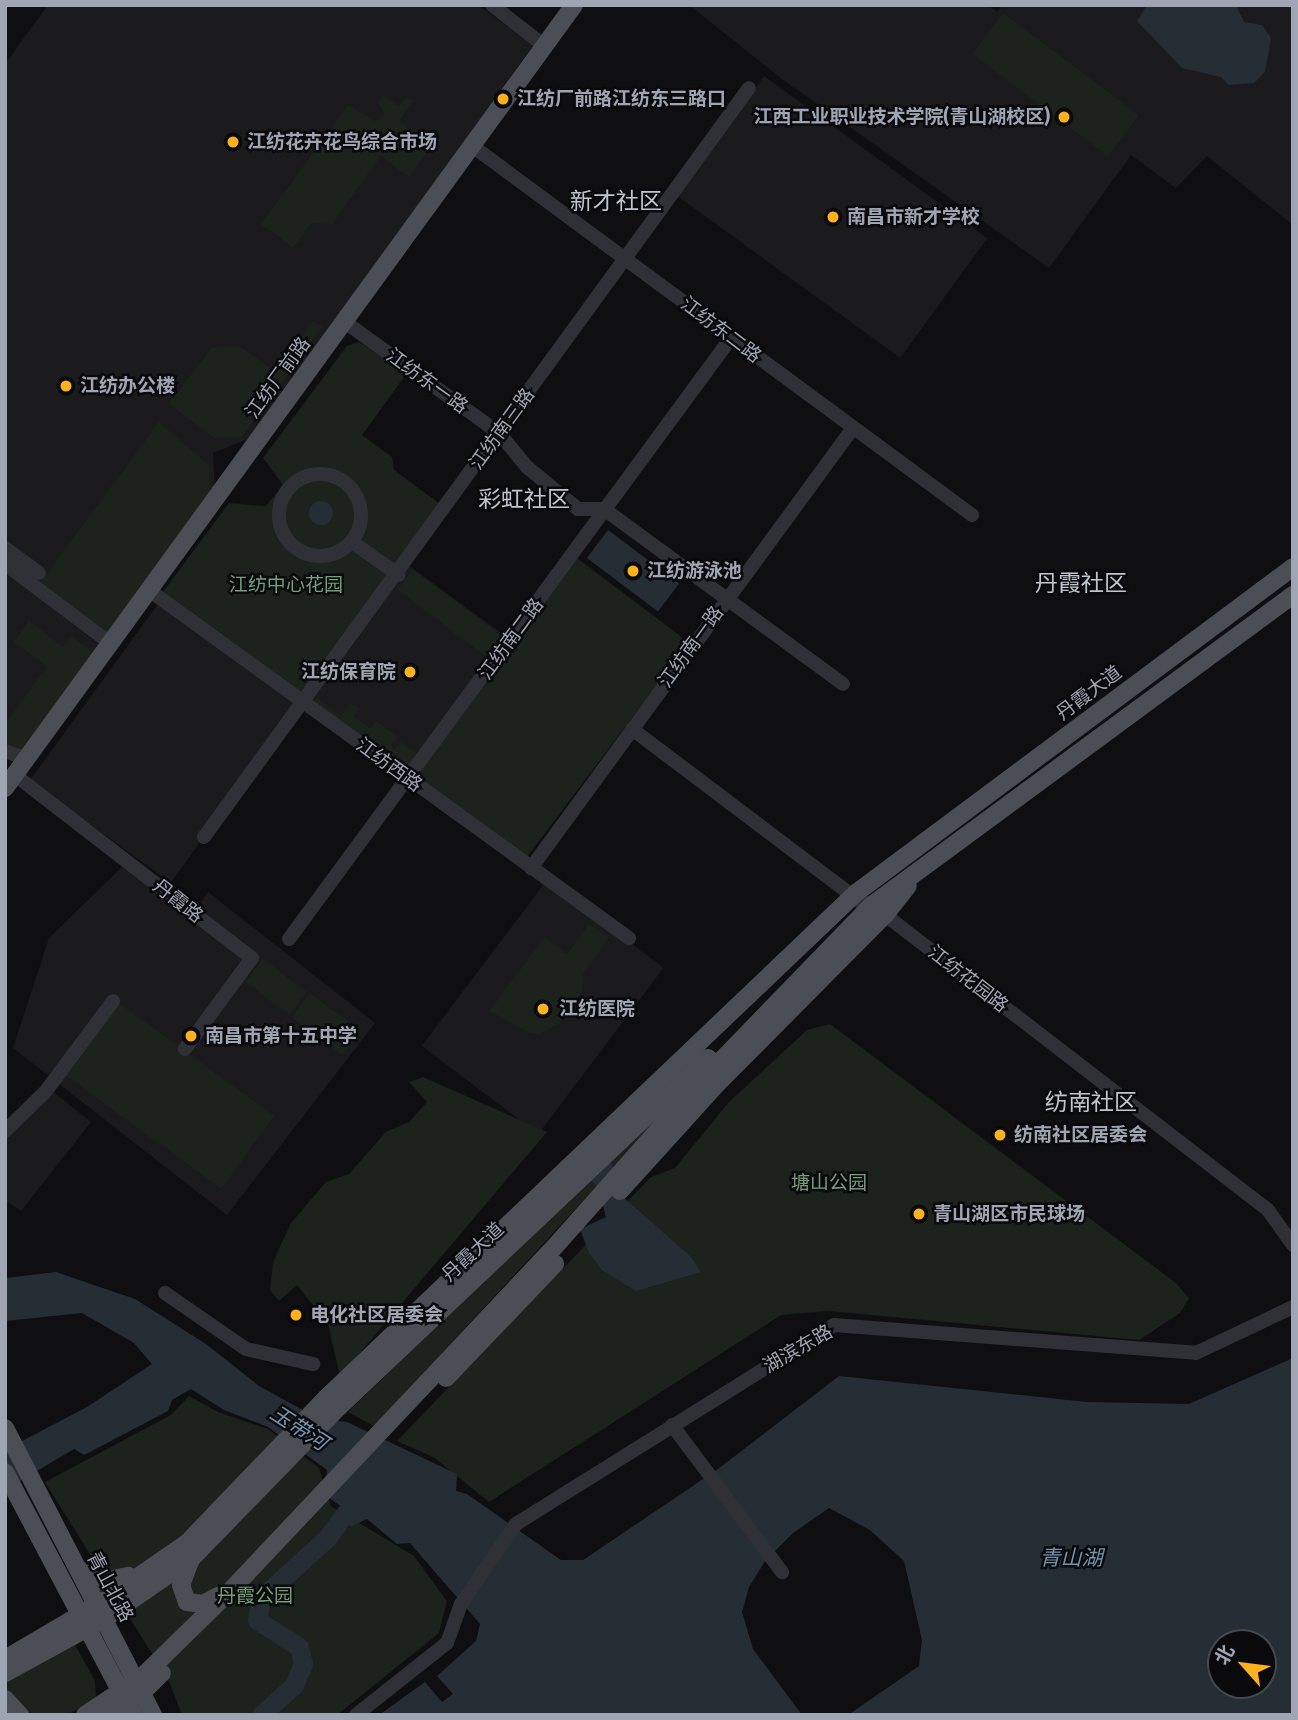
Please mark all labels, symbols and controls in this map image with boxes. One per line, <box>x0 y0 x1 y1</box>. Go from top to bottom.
place label: 江纺厂前路江纺东三路口 <box>517 88 726 110</box>
marker: 江纺厂前路江纺东三路口 <box>495 91 511 107</box>
place label: 江西工业职业技术学院(青山湖校区) <box>754 106 1050 128</box>
marker: 江西工业职业技术学院(青山湖校区) <box>1056 109 1072 125</box>
place label: 江纺花卉花鸟综合市场 <box>247 131 437 153</box>
marker: 江纺花卉花鸟综合市场 <box>225 134 241 150</box>
district label: 新才社区 <box>570 187 662 215</box>
place label: 南昌市新才学校 <box>847 206 980 228</box>
marker: 南昌市新才学校 <box>825 209 841 225</box>
street label: 江纺东二路 <box>676 292 766 368</box>
street label: 江纺厂前路 <box>241 333 315 423</box>
street label: 江纺东一路 <box>382 344 472 418</box>
place label: 江纺办公楼 <box>80 375 175 397</box>
marker: 江纺办公楼 <box>58 378 74 394</box>
street label: 江纺南三路 <box>465 384 539 474</box>
district label: 彩虹社区 <box>478 485 570 513</box>
place label: 江纺游泳池 <box>647 560 742 582</box>
marker: 江纺游泳池 <box>625 563 641 579</box>
district label: 丹霞社区 <box>1035 569 1127 597</box>
park label: 江纺中心花园 <box>229 574 343 596</box>
street label: 江纺南二路 <box>474 594 548 684</box>
street label: 江纺南一路 <box>654 602 728 692</box>
place label: 江纺保育院 <box>301 661 396 683</box>
street label: 丹霞大道 <box>1052 661 1126 725</box>
marker: 江纺保育院 <box>402 664 418 680</box>
street label: 江纺西路 <box>352 733 426 797</box>
street label: 丹霞路 <box>149 874 207 928</box>
street label: 江纺花园路 <box>924 941 1012 1017</box>
place label: 江纺医院 <box>559 998 635 1020</box>
marker: 江纺医院 <box>533 999 553 1019</box>
place label: 南昌市第十五中学 <box>205 1025 357 1047</box>
marker: 南昌市第十五中学 <box>183 1028 199 1044</box>
district label: 纺南社区 <box>1045 1088 1137 1116</box>
place label: 纺南社区居委会 <box>1014 1124 1147 1146</box>
marker: 纺南社区居委会 <box>992 1127 1008 1143</box>
park label: 塘山公园 <box>791 1172 867 1194</box>
place label: 青山湖区市民球场 <box>933 1203 1085 1225</box>
marker: 青山湖区市民球场 <box>911 1206 927 1222</box>
street label: 丹霞大道 <box>437 1218 509 1286</box>
place label: 电化社区居委会 <box>310 1304 443 1326</box>
marker: 电化社区居委会 <box>288 1307 304 1323</box>
street label: 湖滨东路 <box>759 1320 837 1378</box>
water label: 玉带河 <box>266 1400 332 1456</box>
water label: 青山湖 <box>1040 1545 1102 1571</box>
street label: 青山北路 <box>82 1548 138 1626</box>
park label: 丹霞公园 <box>217 1585 293 1607</box>
north arrow <box>1207 1629 1277 1699</box>
text: 北 <box>1210 1641 1239 1669</box>

